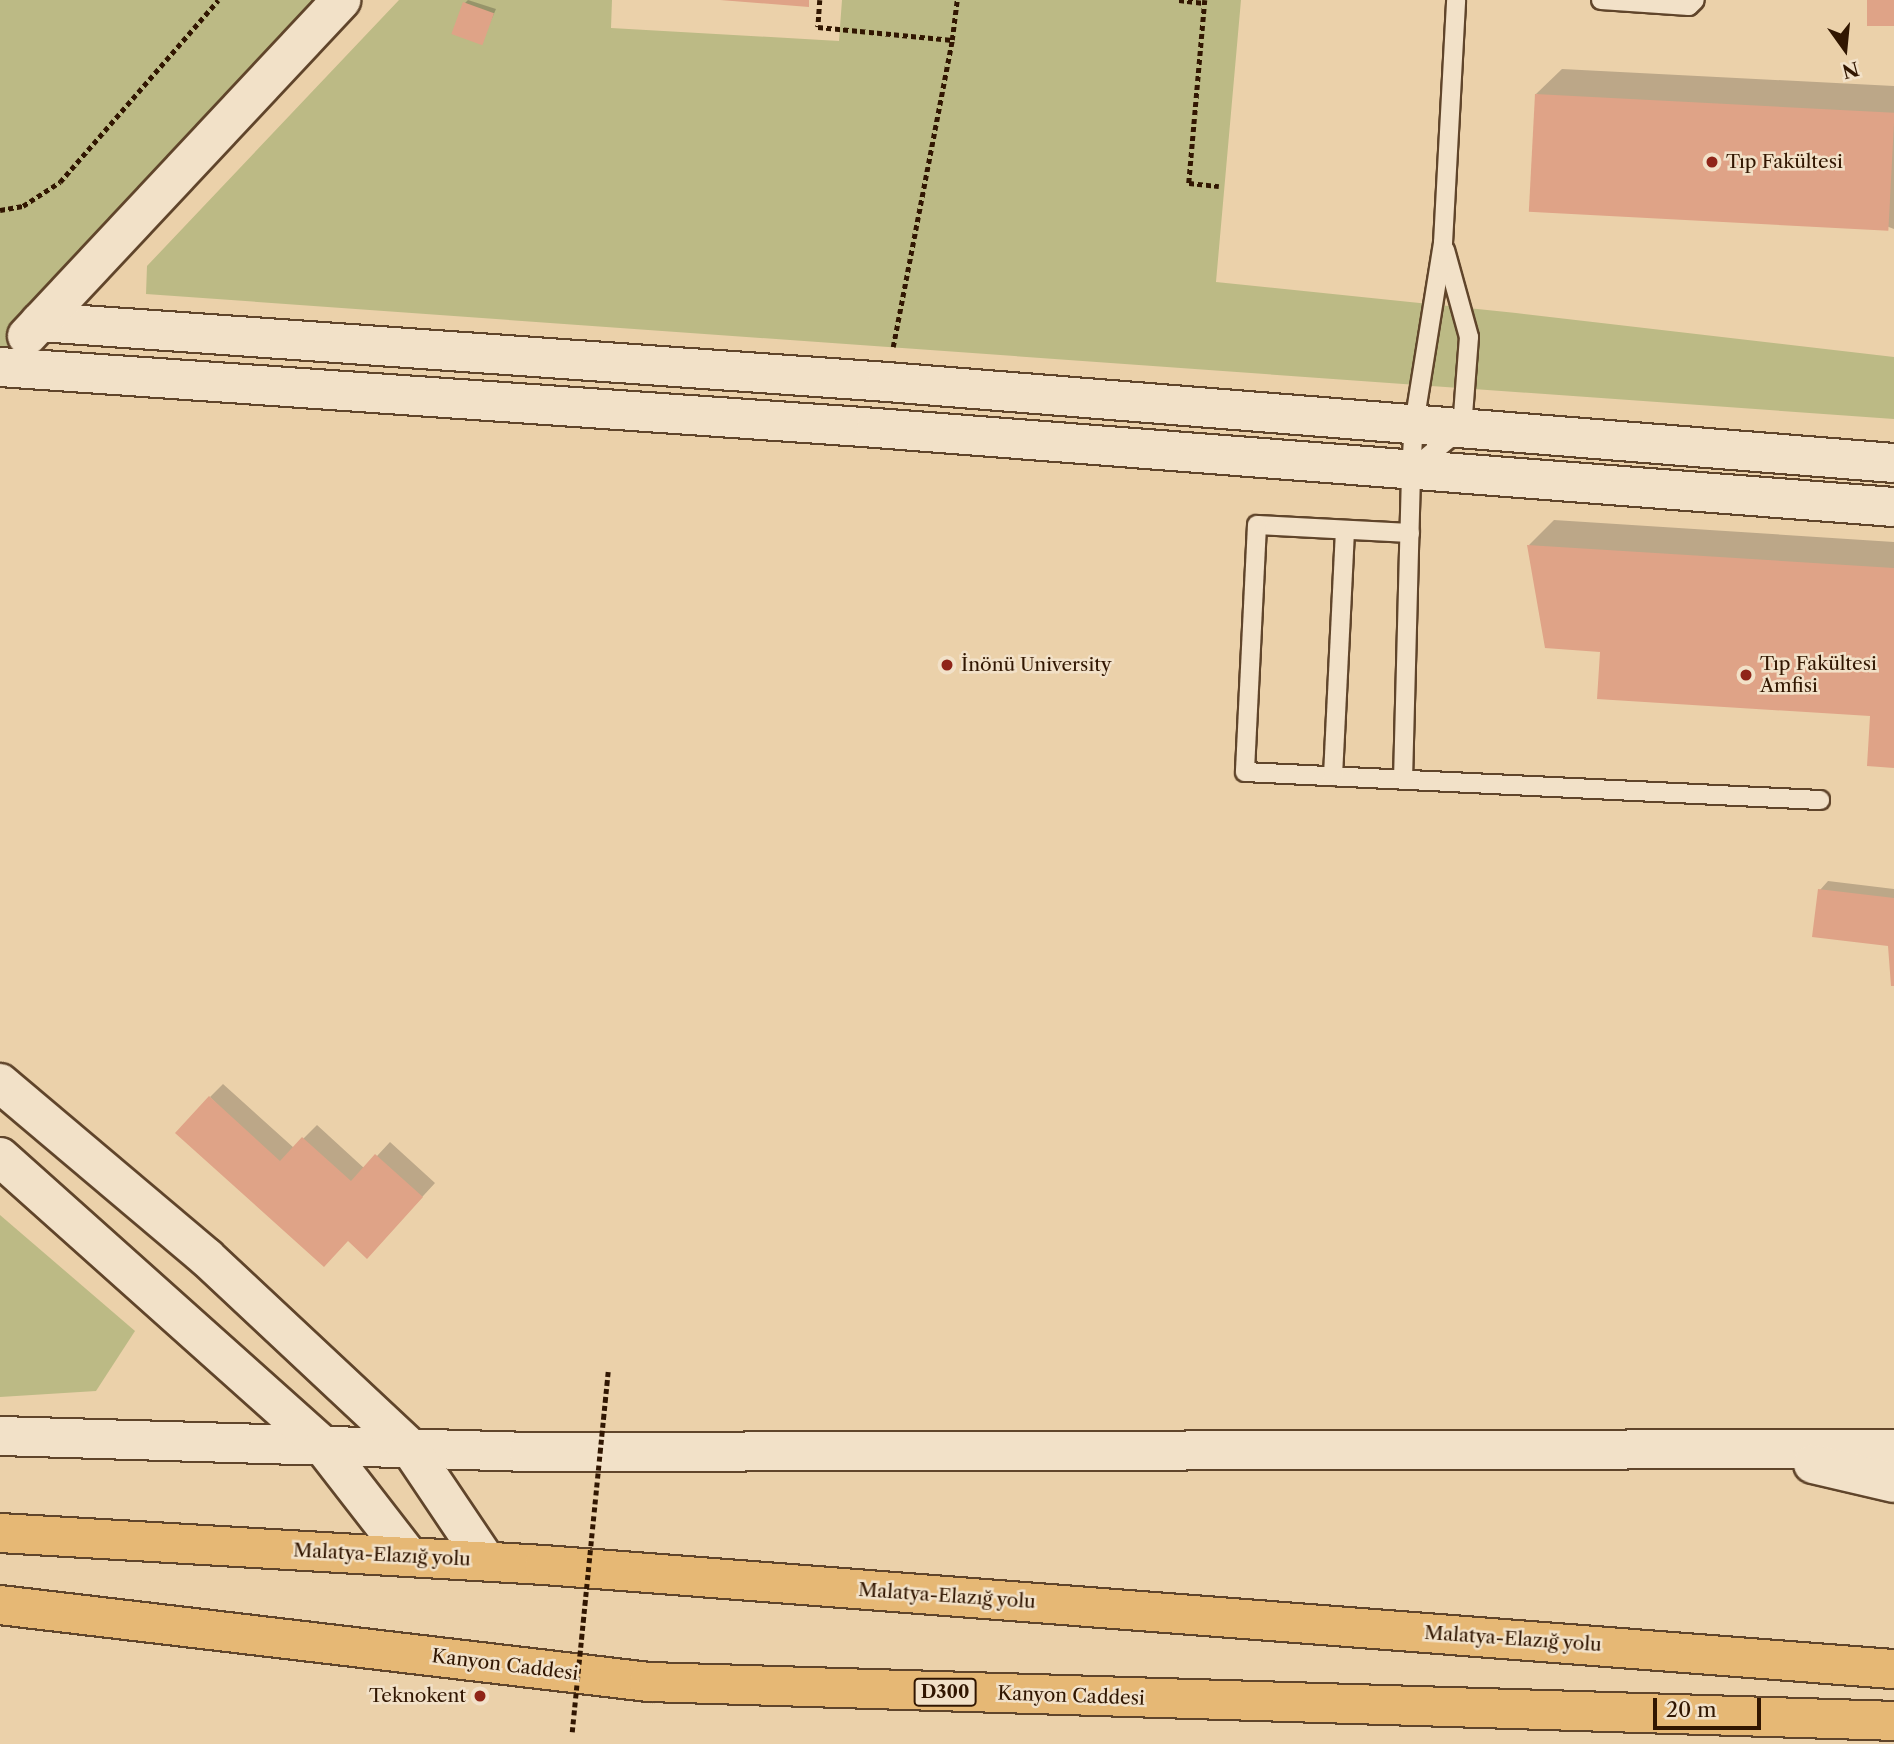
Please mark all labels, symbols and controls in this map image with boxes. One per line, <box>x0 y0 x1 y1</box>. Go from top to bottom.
north arrow <box>1810 14 1880 84</box>
text: N <box>1840 57 1862 83</box>
place label: Tıp Fakültesi <box>1726 151 1843 173</box>
marker: Tıp Fakültesi <box>1704 154 1720 170</box>
place label: Tıp Fakültesi Amfisi <box>1760 653 1877 697</box>
place label: İnönü University <box>961 654 1111 676</box>
marker: İnönü University <box>939 657 955 673</box>
marker: Tıp Fakültesi Amfisi <box>1738 667 1754 683</box>
street label: Malatya-Elazığ yolu <box>292 1539 472 1571</box>
street label: Malatya-Elazığ yolu <box>857 1578 1037 1614</box>
street label: Malatya-Elazığ yolu <box>1423 1621 1603 1657</box>
street label: Kanyon Caddesi <box>430 1645 580 1685</box>
road number: D300 <box>914 1678 976 1707</box>
street label: Kanyon Caddesi <box>997 1682 1145 1710</box>
scale bar <box>1656 1684 1764 1728</box>
place label: Teknokent <box>369 1685 466 1707</box>
marker: Teknokent <box>472 1688 488 1704</box>
text: 20 m <box>1666 1697 1717 1722</box>

